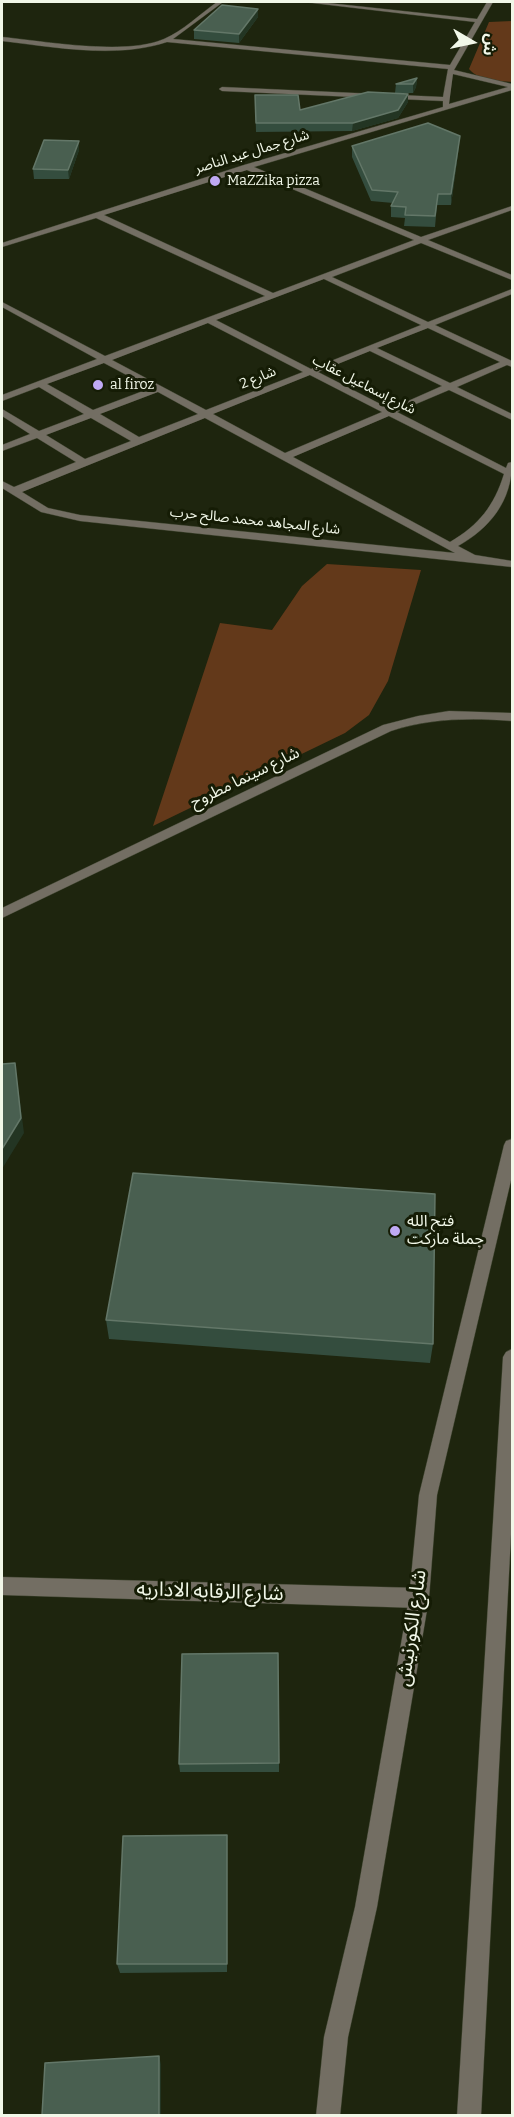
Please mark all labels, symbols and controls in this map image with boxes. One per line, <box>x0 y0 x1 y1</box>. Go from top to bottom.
north arrow <box>442 12 502 72</box>
text: ش <box>479 33 501 57</box>
street label: شارع جمال عبد الناصر <box>193 127 311 177</box>
place label: MaZZika pizza <box>227 173 320 189</box>
marker: MaZZika pizza <box>208 174 222 188</box>
street label: شارع إسماعيل عقاب <box>310 352 418 418</box>
street label: شارع 2 <box>237 363 279 393</box>
place label: al firoz <box>110 377 154 393</box>
marker: al firoz <box>91 378 105 392</box>
street label: شارع المجاهد محمد صالح حرب <box>169 504 341 538</box>
street label: شارع سينما مطروح <box>187 743 303 813</box>
place label: فتح الله جملة ماركت <box>407 1212 484 1250</box>
marker: فتح الله جملة ماركت <box>388 1224 402 1238</box>
street label: شارع الكورنيش <box>392 1568 432 1688</box>
street label: شارع الرقابه الاداريه <box>136 1577 284 1607</box>

